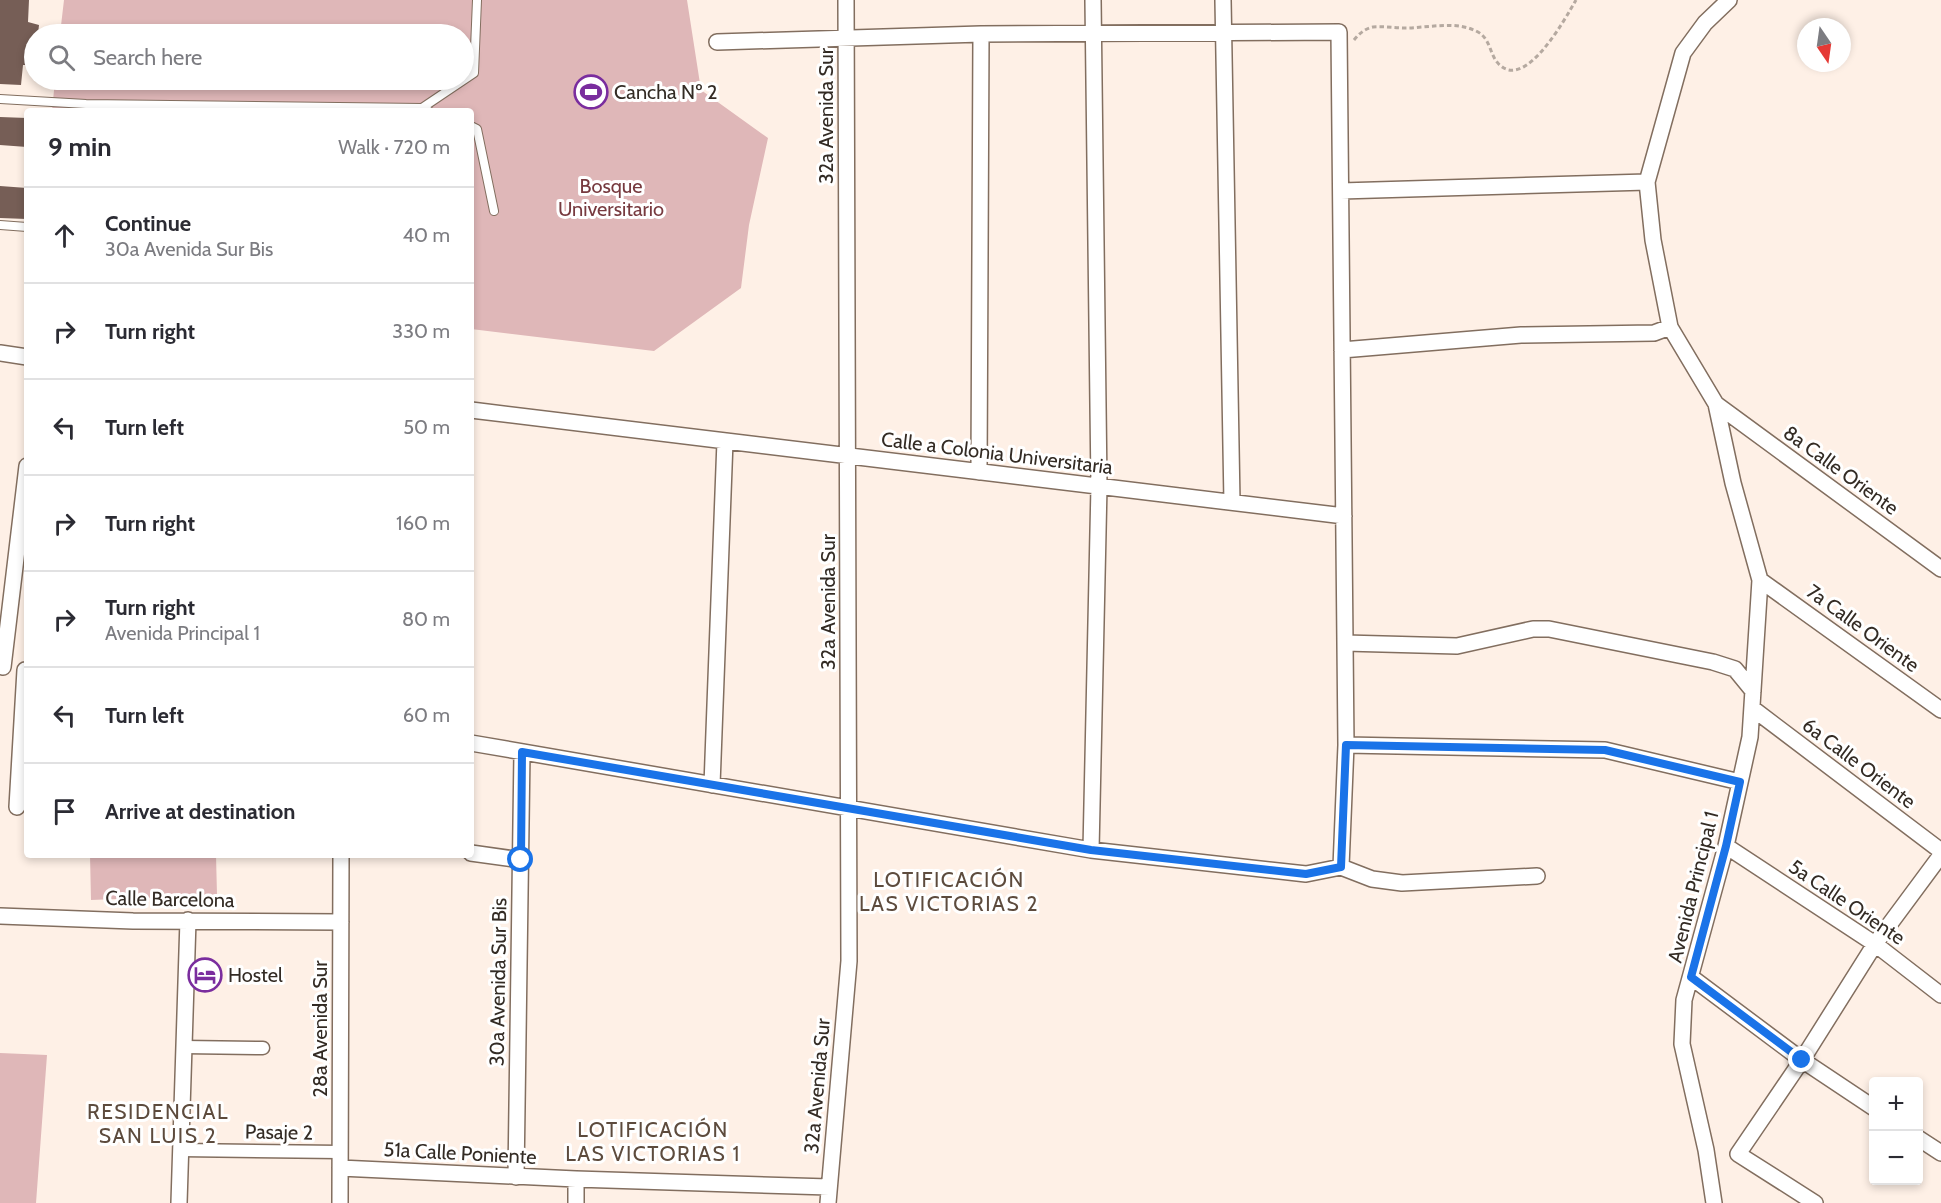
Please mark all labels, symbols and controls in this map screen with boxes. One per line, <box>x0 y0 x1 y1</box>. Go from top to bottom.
north arrow <box>1797 18 1851 72</box>
search box <box>24 24 474 90</box>
icon: search <box>45 41 78 74</box>
text: Search here <box>93 44 202 71</box>
street label: 32a Avenida Sur <box>814 47 838 184</box>
sports icon: Cancha Nº 2 <box>573 74 609 110</box>
place label: Cancha Nº 2 <box>614 80 718 104</box>
text: 9 min <box>48 131 112 163</box>
text: Walk · 720 m <box>338 135 450 159</box>
park label: Bosque Universitario <box>558 174 664 221</box>
text: Continue <box>105 210 191 237</box>
icon: ahead <box>48 219 81 252</box>
text: 40 m <box>402 223 450 247</box>
text: 30a Avenida Sur Bis <box>105 237 273 261</box>
icon: right <box>48 315 81 348</box>
text: Turn right <box>105 318 195 345</box>
text: 330 m <box>392 319 450 343</box>
icon: left <box>48 411 81 444</box>
text: Turn left <box>105 414 184 441</box>
text: 50 m <box>403 415 450 439</box>
street label: 8a Calle Oriente <box>1779 420 1903 520</box>
street label: Calle a Colonia Universitaria <box>880 427 1115 479</box>
icon: right <box>48 507 81 540</box>
text: Turn right <box>105 510 195 537</box>
text: 160 m <box>396 511 450 535</box>
street label: 32a Avenida Sur <box>816 533 840 670</box>
street label: 7a Calle Oriente <box>1802 579 1924 677</box>
text: Turn right <box>105 594 195 621</box>
icon: right <box>48 603 81 636</box>
text: 80 m <box>402 607 450 631</box>
text: Avenida Principal 1 <box>105 621 260 645</box>
icon: left <box>48 699 81 732</box>
text: Turn left <box>105 702 184 729</box>
text: 60 m <box>403 703 450 727</box>
street label: 6a Calle Oriente <box>1798 713 1920 813</box>
icon: arrive <box>48 795 81 828</box>
text: Arrive at destination <box>105 798 295 825</box>
street label: Avenida Principal 1 <box>1663 809 1723 965</box>
route start <box>507 846 533 872</box>
street label: 5a Calle Oriente <box>1784 854 1910 950</box>
district label: LOTIFICACIÓN LAS VICTORIAS 2 <box>859 867 1039 916</box>
street label: Calle Barcelona <box>105 886 235 912</box>
street label: 30a Avenida Sur Bis <box>485 898 511 1066</box>
hotel icon: Hostel <box>187 957 223 993</box>
street label: 28a Avenida Sur <box>308 960 332 1098</box>
place label: Hostel <box>228 963 283 987</box>
street label: 32a Avenida Sur <box>799 1017 835 1155</box>
route end <box>1788 1046 1814 1072</box>
map controls <box>1869 1077 1923 1185</box>
button: + <box>1869 1077 1923 1131</box>
district label: RESIDENCIAL SAN LUIS 2 <box>87 1099 229 1148</box>
district label: LOTIFICACIÓN LAS VICTORIAS 1 <box>565 1117 741 1166</box>
street label: Pasaje 2 <box>245 1119 313 1145</box>
button: − <box>1869 1131 1923 1185</box>
street label: 51a Calle Poniente <box>383 1137 537 1169</box>

